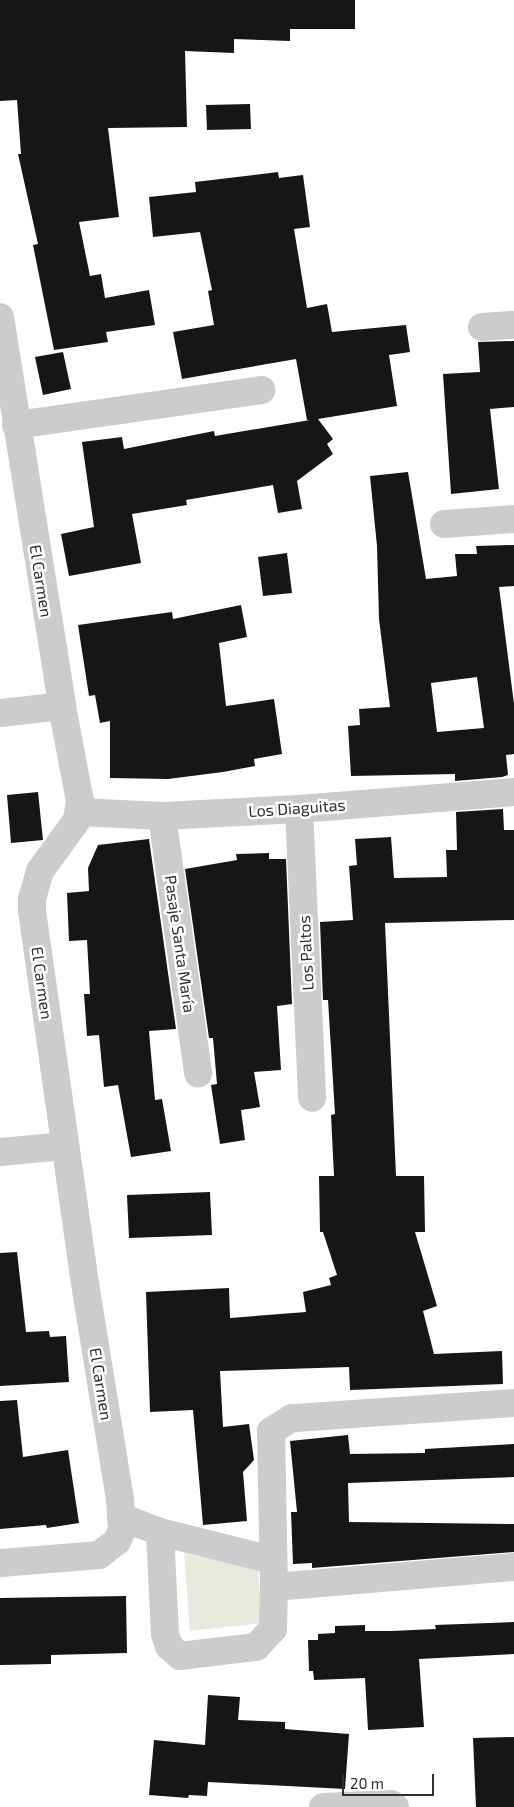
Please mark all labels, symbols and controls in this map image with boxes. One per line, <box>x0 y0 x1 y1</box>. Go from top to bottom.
street label: El Carmen <box>26 543 56 619</box>
street label: Los Diaguitas <box>248 795 346 821</box>
street label: Pasaje Santa María <box>161 874 199 1014</box>
street label: Los Paltos <box>294 915 318 991</box>
street label: El Carmen <box>27 945 57 1021</box>
street label: El Carmen <box>86 1346 116 1422</box>
scale bar <box>344 1764 436 1796</box>
text: 20 m <box>350 1774 384 1792</box>

